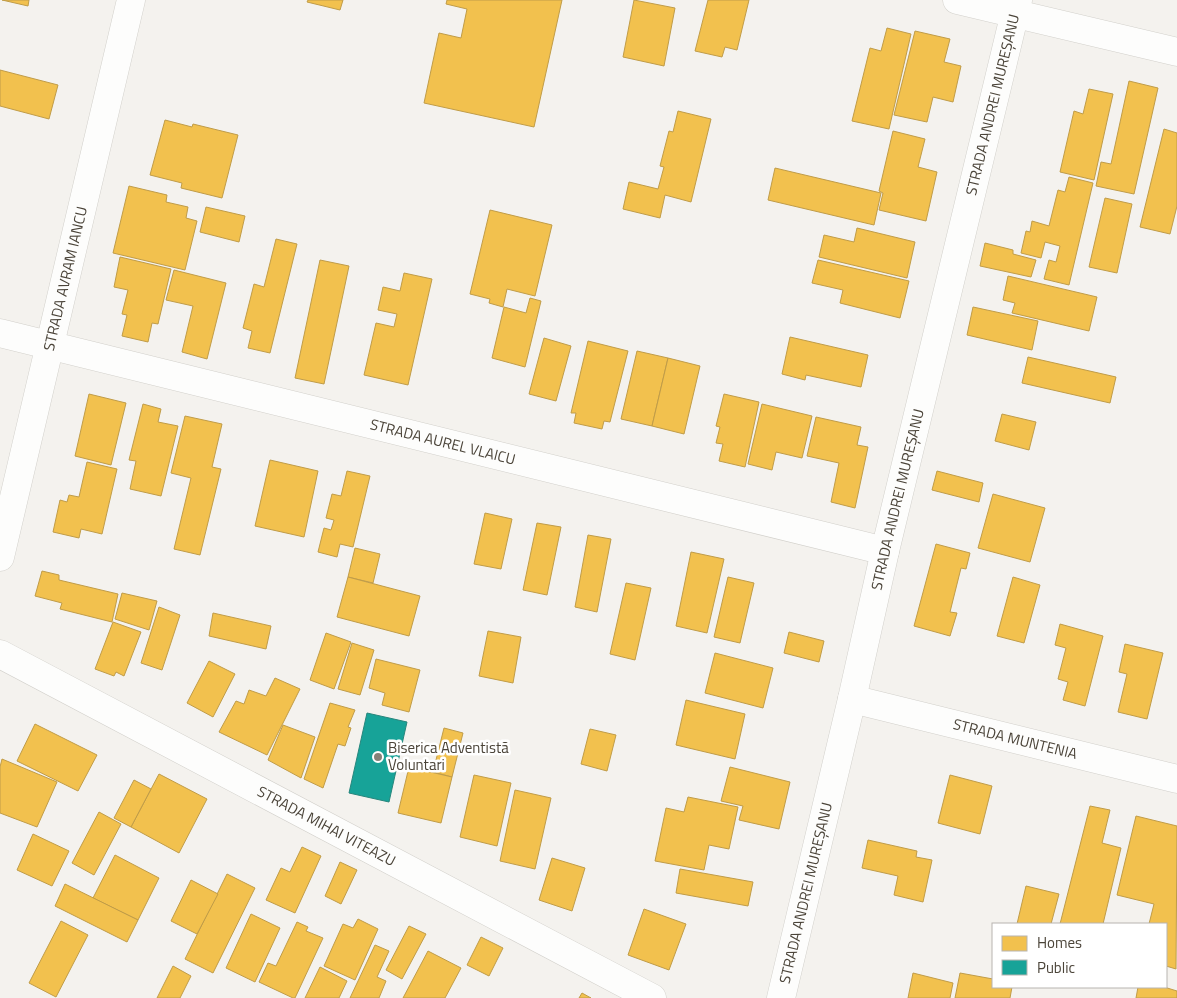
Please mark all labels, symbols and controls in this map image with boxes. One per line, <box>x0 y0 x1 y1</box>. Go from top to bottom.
street label: STRADA ANDREI MUREȘANU <box>959 12 1025 198</box>
street label: STRADA AVRAM IANCU <box>37 204 93 353</box>
street label: STRADA ANDREI MUREȘANU <box>865 406 930 592</box>
street label: STRADA AUREL VLAICU <box>368 413 518 471</box>
street label: STRADA MUNTENIA <box>951 712 1080 765</box>
place label: Biserica Adventistă Voluntari <box>388 736 509 776</box>
marker: Biserica Adventistă Voluntari <box>372 751 384 763</box>
street label: STRADA MIHAI VITEAZU <box>253 780 400 872</box>
street label: STRADA ANDREI MUREȘANU <box>773 800 838 986</box>
legend <box>992 923 1167 988</box>
text: Homes <box>1037 931 1082 954</box>
text: Public <box>1037 956 1075 979</box>

